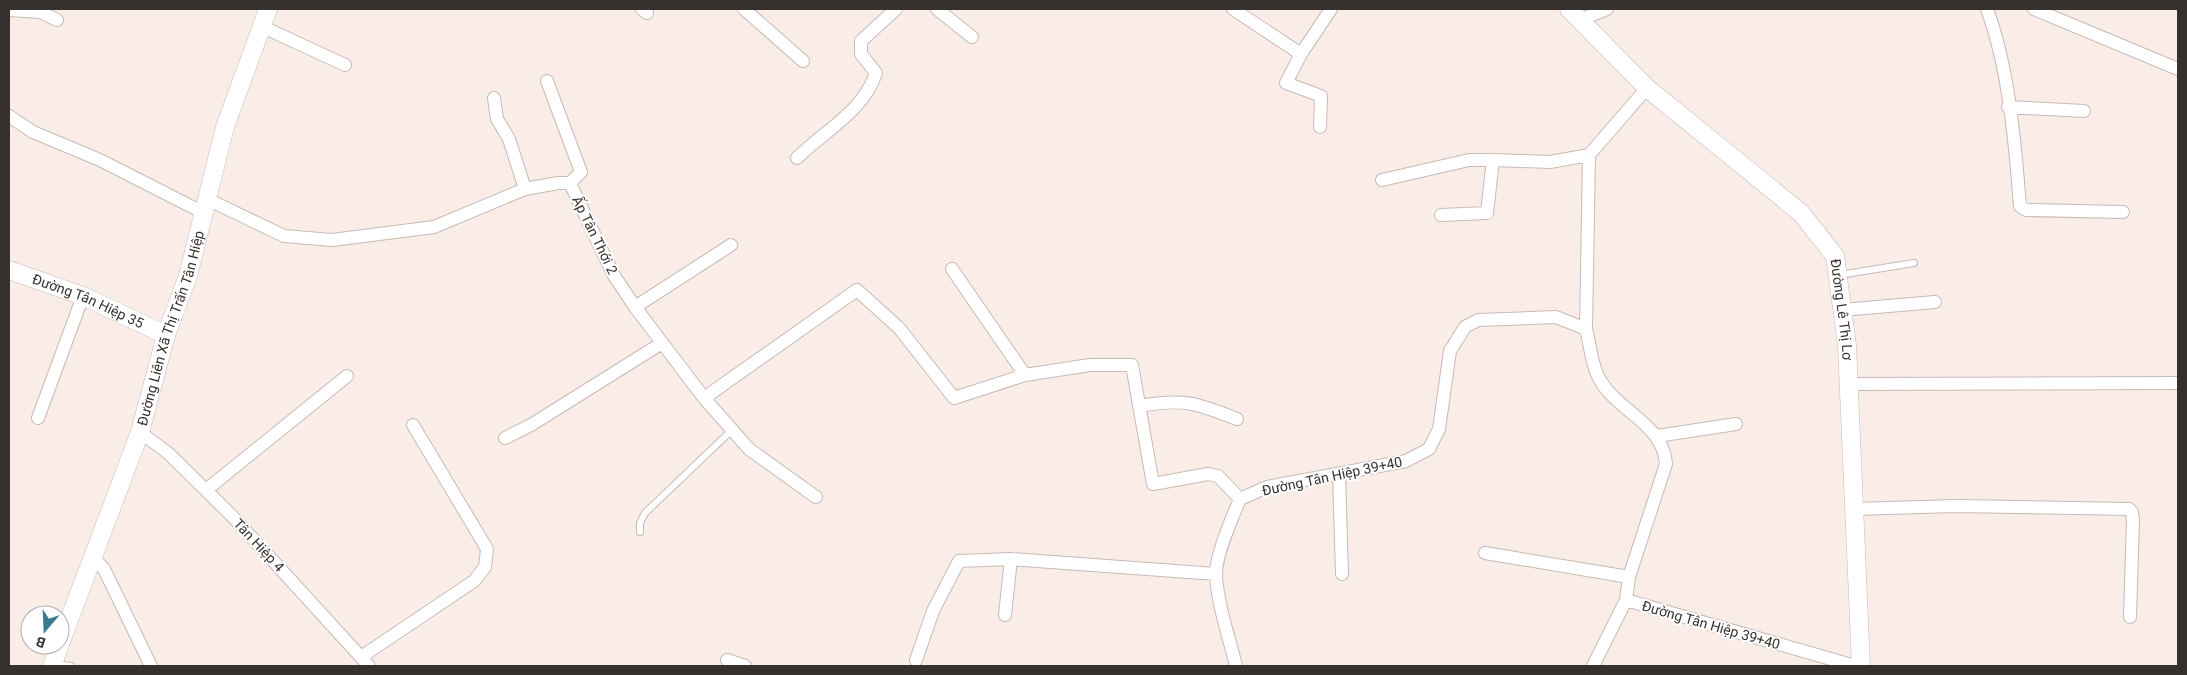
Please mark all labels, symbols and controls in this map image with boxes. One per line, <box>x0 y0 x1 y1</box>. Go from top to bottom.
street label: Ấp Tân Thới 2 <box>569 192 623 277</box>
street label: Đường Liên Xã Thị Trấn Tân Hiệp <box>134 229 207 427</box>
street label: Đường Lê Thị Lơ <box>1827 258 1856 361</box>
street label: Đường Tân Hiệp 35 <box>30 271 146 331</box>
street label: Đường Tân Hiệp 39+40 <box>1260 453 1404 499</box>
street label: Tân Hiệp 4 <box>230 515 288 575</box>
street label: Đường Tân Hiệp 39+40 <box>1640 598 1782 652</box>
north arrow <box>20 605 70 655</box>
text: B <box>34 633 48 651</box>

